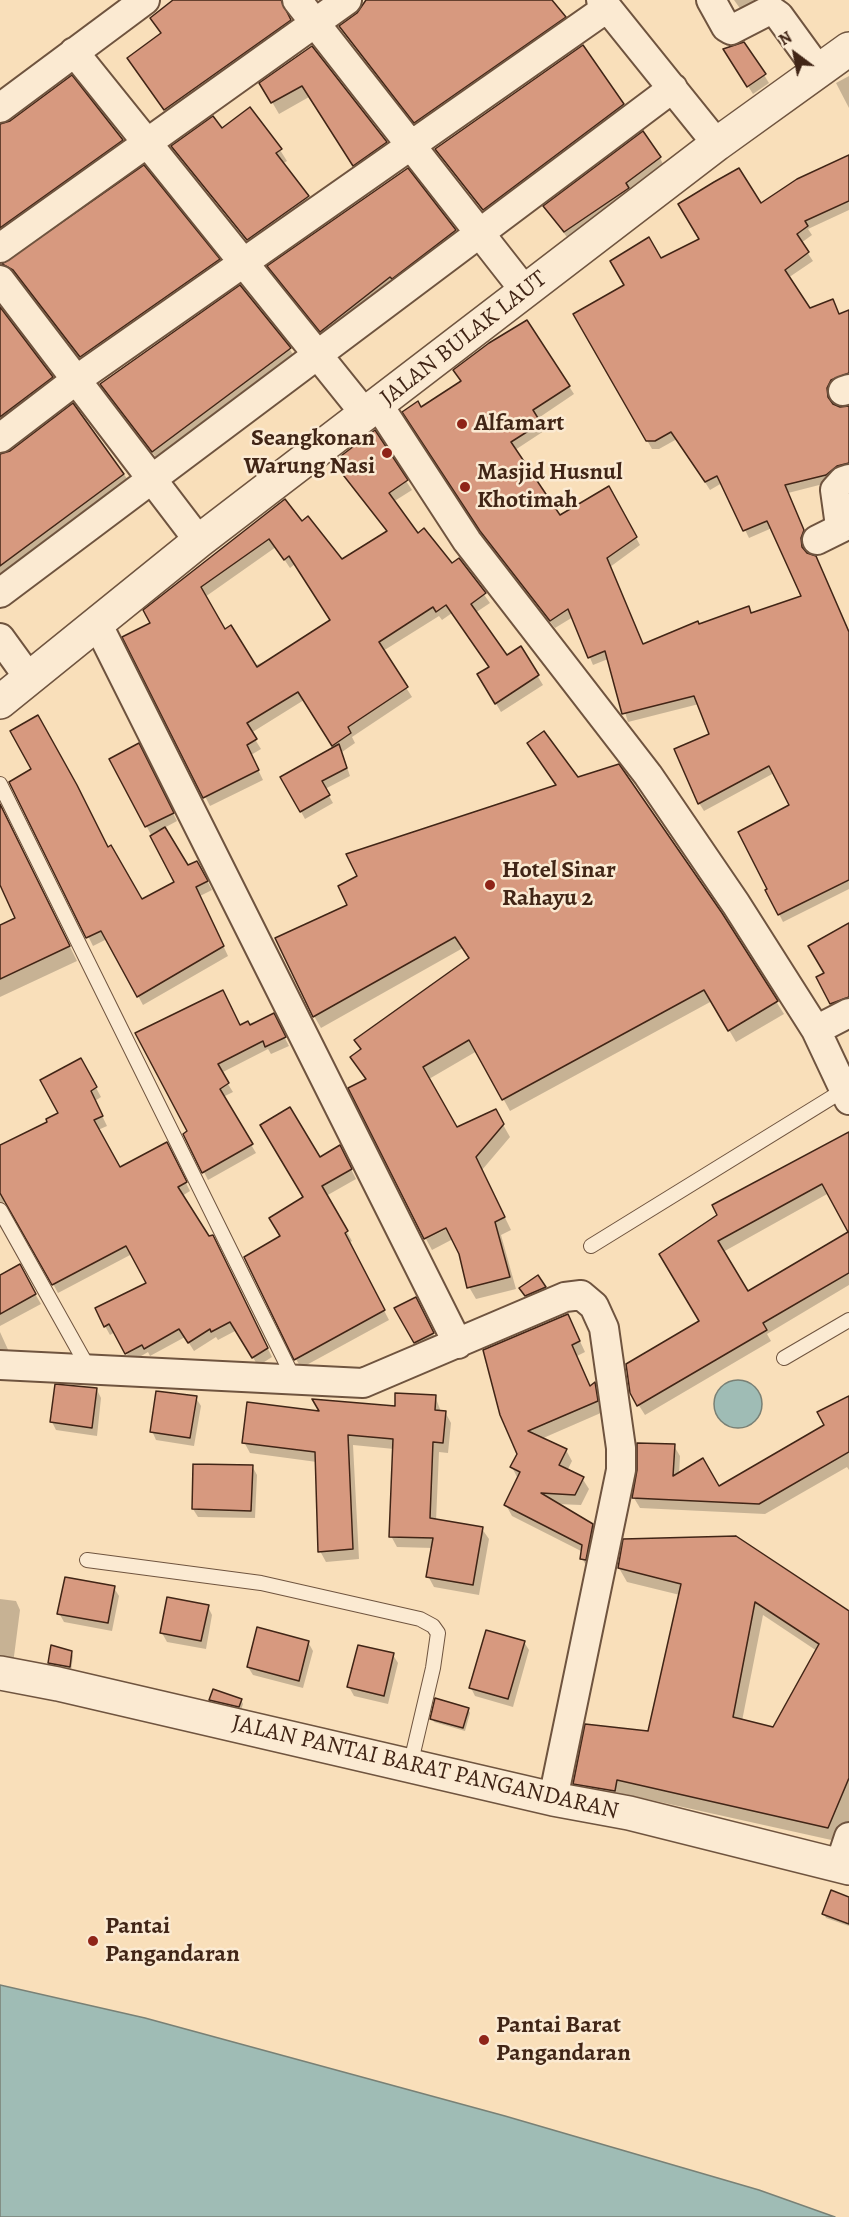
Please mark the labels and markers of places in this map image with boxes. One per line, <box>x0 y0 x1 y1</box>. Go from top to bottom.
place label: Alfamart <box>474 410 564 438</box>
marker: Alfamart <box>455 417 469 431</box>
place label: Seangkonan Warung Nasi <box>244 425 375 481</box>
marker: Seangkonan Warung Nasi <box>380 446 394 460</box>
place label: Masjid Husnul Khotimah <box>477 459 622 515</box>
marker: Masjid Husnul Khotimah <box>458 480 472 494</box>
place label: Hotel Sinar Rahayu 2 <box>502 857 616 913</box>
marker: Hotel Sinar Rahayu 2 <box>483 878 497 892</box>
place label: Pantai Pangandaran <box>105 1913 240 1969</box>
marker: Pantai Pangandaran <box>86 1934 100 1948</box>
place label: Pantai Barat Pangandaran <box>496 2012 631 2068</box>
marker: Pantai Barat Pangandaran <box>477 2033 491 2047</box>

